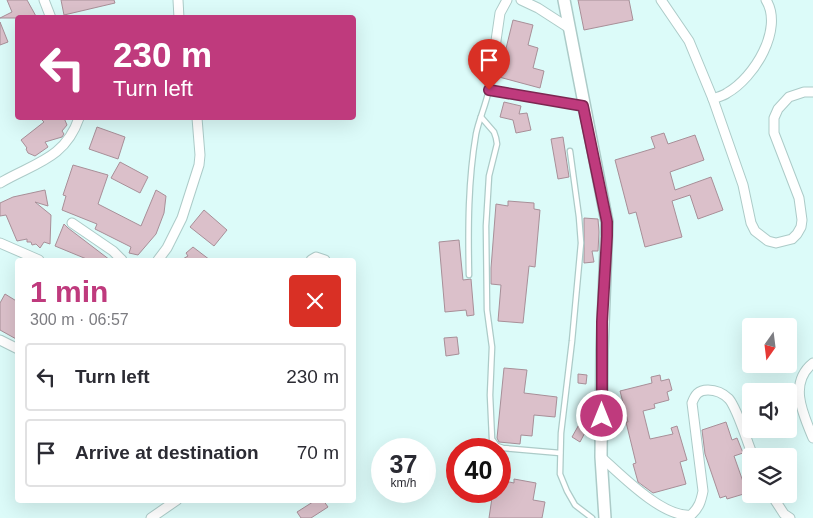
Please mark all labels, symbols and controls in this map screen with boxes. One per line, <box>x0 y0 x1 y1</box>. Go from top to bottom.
icon: left <box>30 35 95 100</box>
text: 230 m <box>113 35 212 74</box>
pin <box>468 39 510 90</box>
icon: arrive <box>475 46 503 74</box>
text: Turn left <box>113 76 193 101</box>
text: 1 min <box>30 275 108 308</box>
button: close <box>289 275 341 327</box>
text: 300 m · 06:57 <box>30 311 129 328</box>
north arrow <box>742 318 798 372</box>
map controls <box>742 318 797 503</box>
icon: left <box>32 363 60 391</box>
text: Turn left <box>75 366 150 387</box>
text: 230 m <box>286 366 339 387</box>
button: sound <box>742 383 797 438</box>
position arrow <box>575 389 627 441</box>
speed limit sign: 40 <box>446 438 511 503</box>
icon: arrive <box>32 439 60 467</box>
text: Arrive at destination <box>75 442 259 463</box>
text: 70 m <box>297 442 339 463</box>
button: layers <box>742 448 797 503</box>
text: 37 <box>390 450 417 478</box>
text: km/h <box>390 476 417 490</box>

